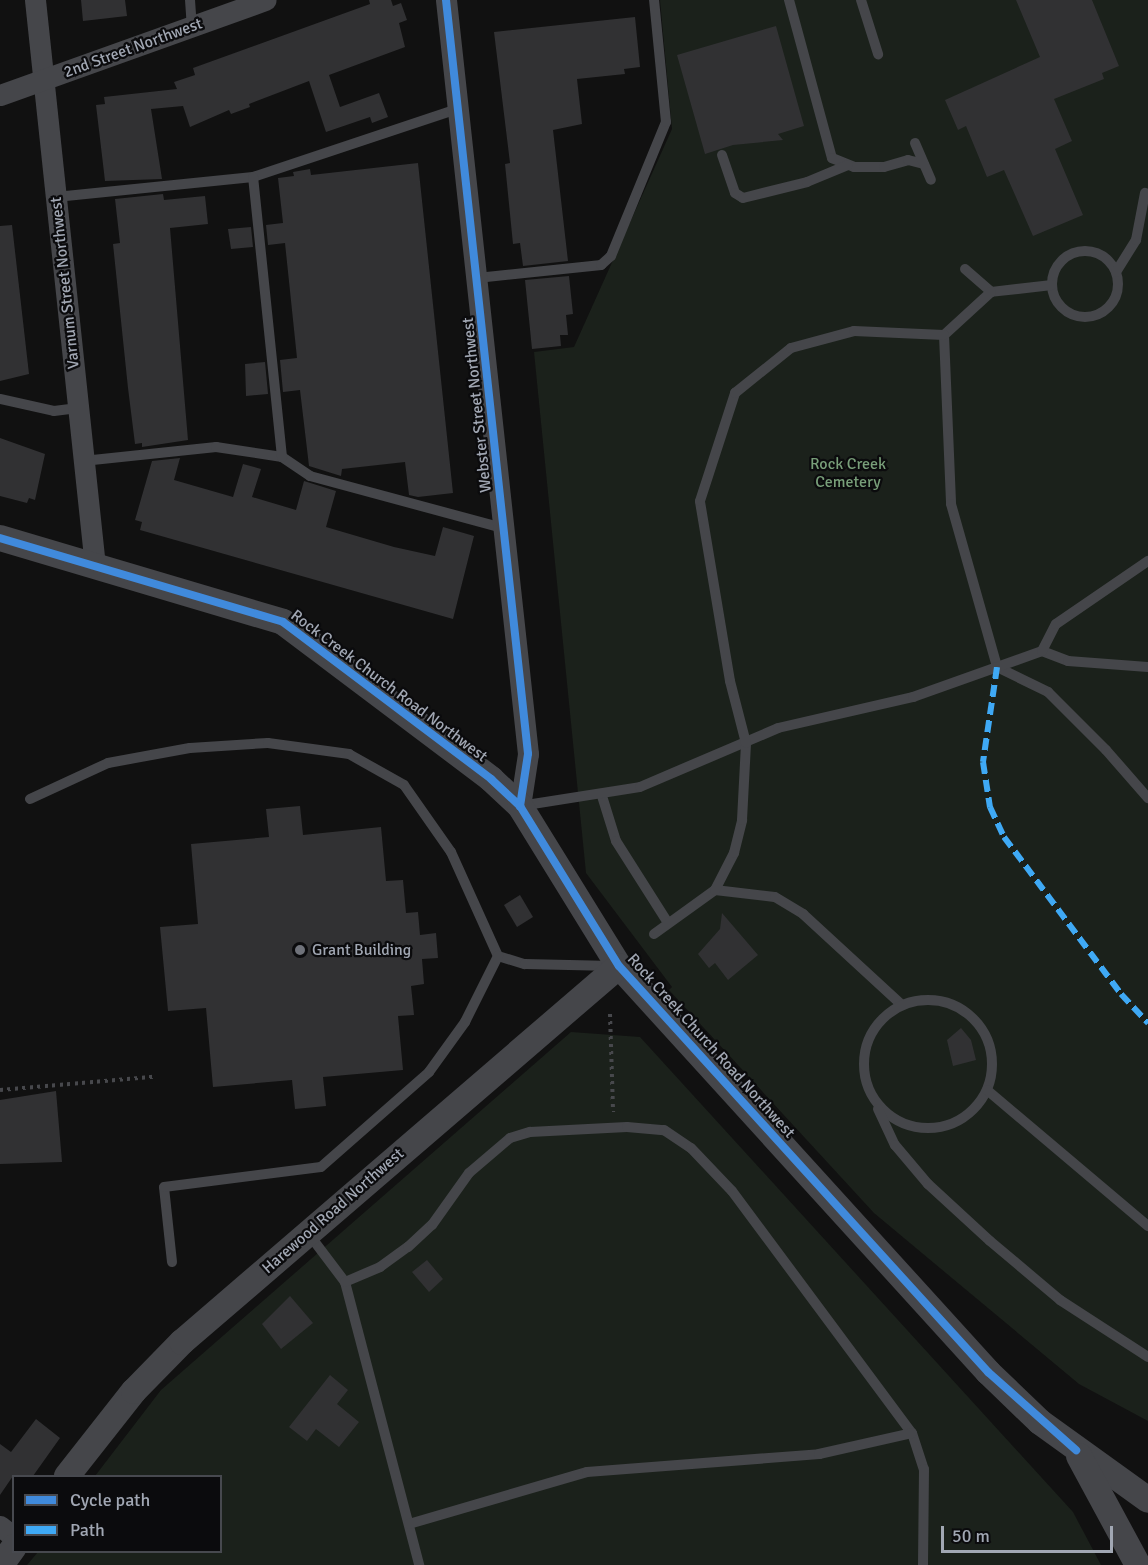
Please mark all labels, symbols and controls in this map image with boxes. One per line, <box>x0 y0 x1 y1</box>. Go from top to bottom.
street label: 2nd Street Northwest <box>61 14 205 82</box>
street label: Varnum Street Northwest <box>46 196 84 370</box>
street label: Webster Street Northwest <box>458 317 496 493</box>
park label: Rock Creek Cemetery <box>810 454 886 492</box>
street label: Rock Creek Church Road Northwest <box>287 606 491 766</box>
place label: Grant Building <box>312 940 411 960</box>
marker: Grant Building <box>293 943 307 957</box>
street label: Rock Creek Church Road Northwest <box>623 950 799 1142</box>
street label: Harewood Road Northwest <box>258 1144 408 1278</box>
legend <box>12 1475 222 1553</box>
text: Cycle path <box>70 1489 150 1511</box>
scale bar <box>944 1514 1116 1552</box>
text: Path <box>70 1519 105 1541</box>
text: 50 m <box>952 1525 990 1547</box>

